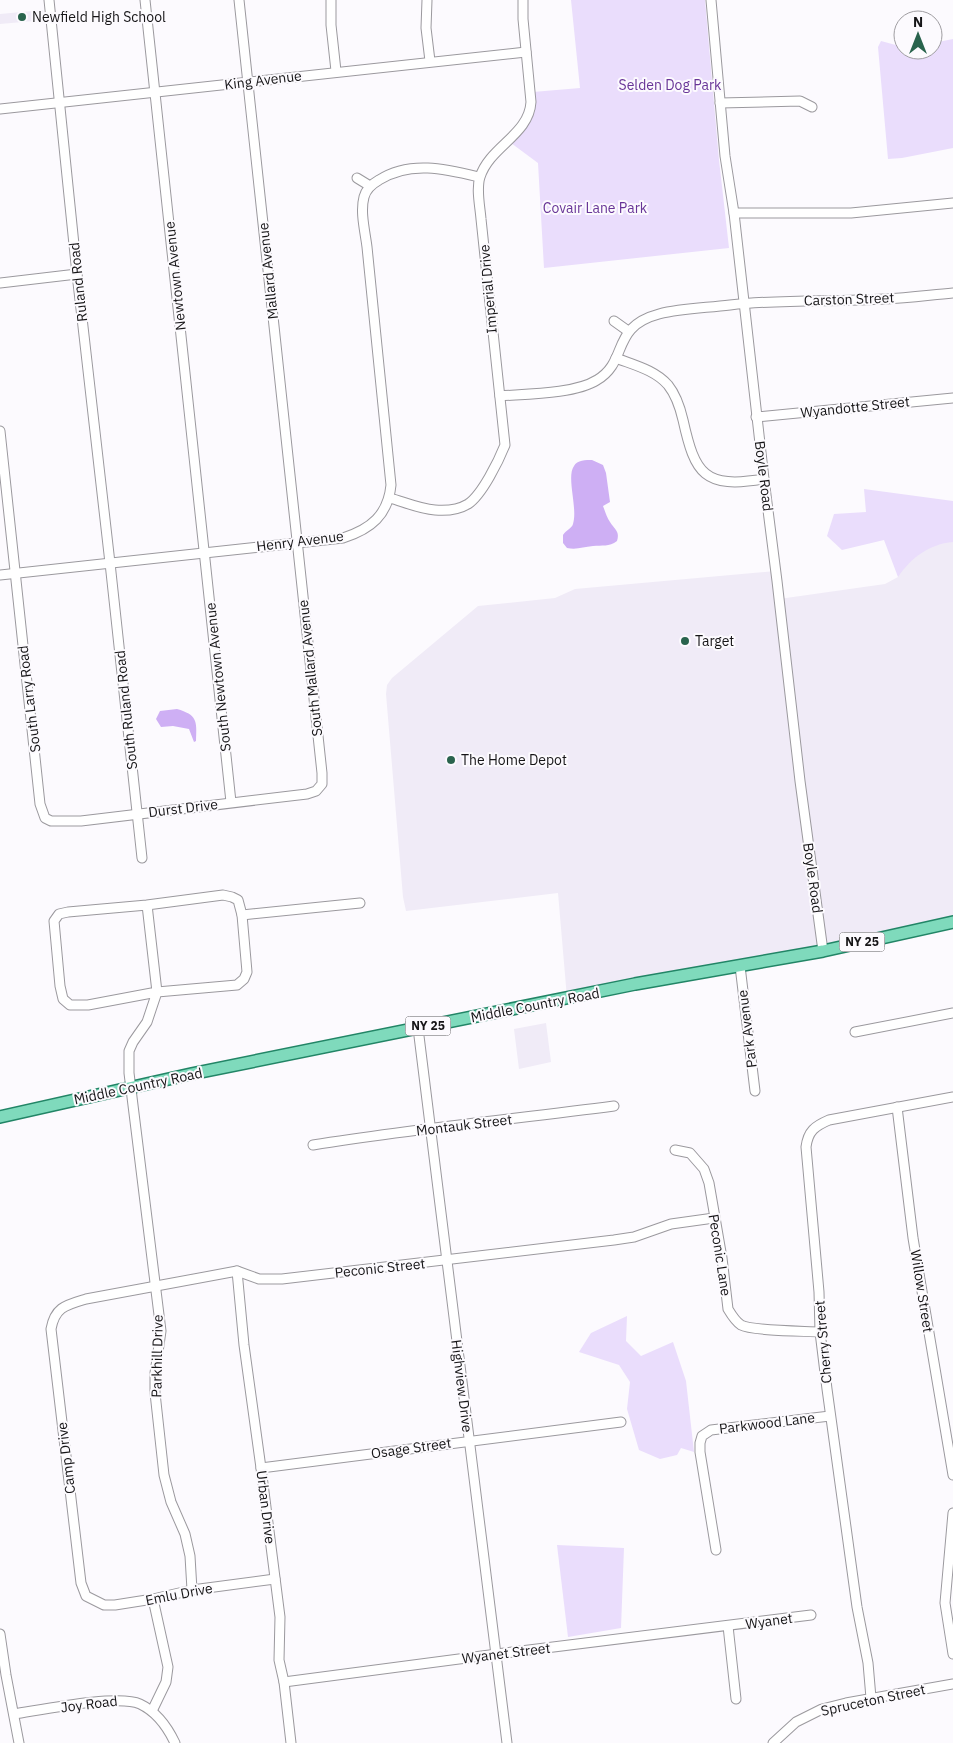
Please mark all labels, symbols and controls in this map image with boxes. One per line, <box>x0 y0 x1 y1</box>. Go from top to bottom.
place label: Newfield High School <box>32 8 166 26</box>
north arrow <box>893 10 943 60</box>
marker: Newfield High School <box>16 11 28 23</box>
text: N <box>913 13 923 31</box>
street label: King Avenue <box>223 66 303 94</box>
park label: Selden Dog Park <box>619 76 722 94</box>
park label: Covair Lane Park <box>543 199 648 217</box>
street label: Newtown Avenue <box>160 220 190 331</box>
street label: Mallard Avenue <box>254 221 282 320</box>
street label: Ruland Road <box>65 241 91 323</box>
street label: Imperial Drive <box>475 243 501 334</box>
street label: Carston Street <box>804 288 895 310</box>
street label: Wyandotte Street <box>800 392 911 422</box>
street label: Boyle Road <box>751 440 777 512</box>
street label: Henry Avenue <box>255 527 345 555</box>
street label: South Mallard Avenue <box>294 599 326 737</box>
street label: South Newtown Avenue <box>201 601 235 752</box>
place label: Target <box>695 632 734 650</box>
marker: Target <box>679 635 691 647</box>
street label: South Larry Road <box>14 645 44 753</box>
street label: South Ruland Road <box>111 649 141 771</box>
place label: The Home Depot <box>461 751 567 769</box>
marker: The Home Depot <box>445 754 457 766</box>
street label: Durst Drive <box>147 795 219 821</box>
street label: Boyle Road <box>799 842 827 914</box>
road number: NY 25 <box>840 932 884 952</box>
street label: Middle Country Road <box>469 984 601 1026</box>
street label: Park Avenue <box>733 989 761 1069</box>
road number: NY 25 <box>406 1016 450 1036</box>
street label: Middle Country Road <box>72 1064 204 1108</box>
street label: Montauk Street <box>415 1110 513 1140</box>
street label: Peconic Lane <box>705 1213 735 1298</box>
street label: Willow Street <box>907 1248 937 1334</box>
street label: Peconic Street <box>334 1254 426 1282</box>
street label: Cherry Street <box>810 1300 836 1384</box>
street label: Parkhill Drive <box>147 1314 167 1398</box>
street label: Highview Drive <box>447 1339 477 1434</box>
street label: Parkwood Lane <box>718 1408 816 1438</box>
street label: Camp Drive <box>53 1421 79 1495</box>
street label: Osage Street <box>370 1433 452 1463</box>
street label: Urban Drive <box>253 1469 279 1545</box>
street label: Emlu Drive <box>144 1579 214 1609</box>
street label: Wyanet <box>744 1609 794 1633</box>
street label: Wyanet Street <box>461 1639 551 1667</box>
street label: Spruceton Street <box>819 1680 927 1720</box>
street label: Joy Road <box>59 1692 119 1716</box>

